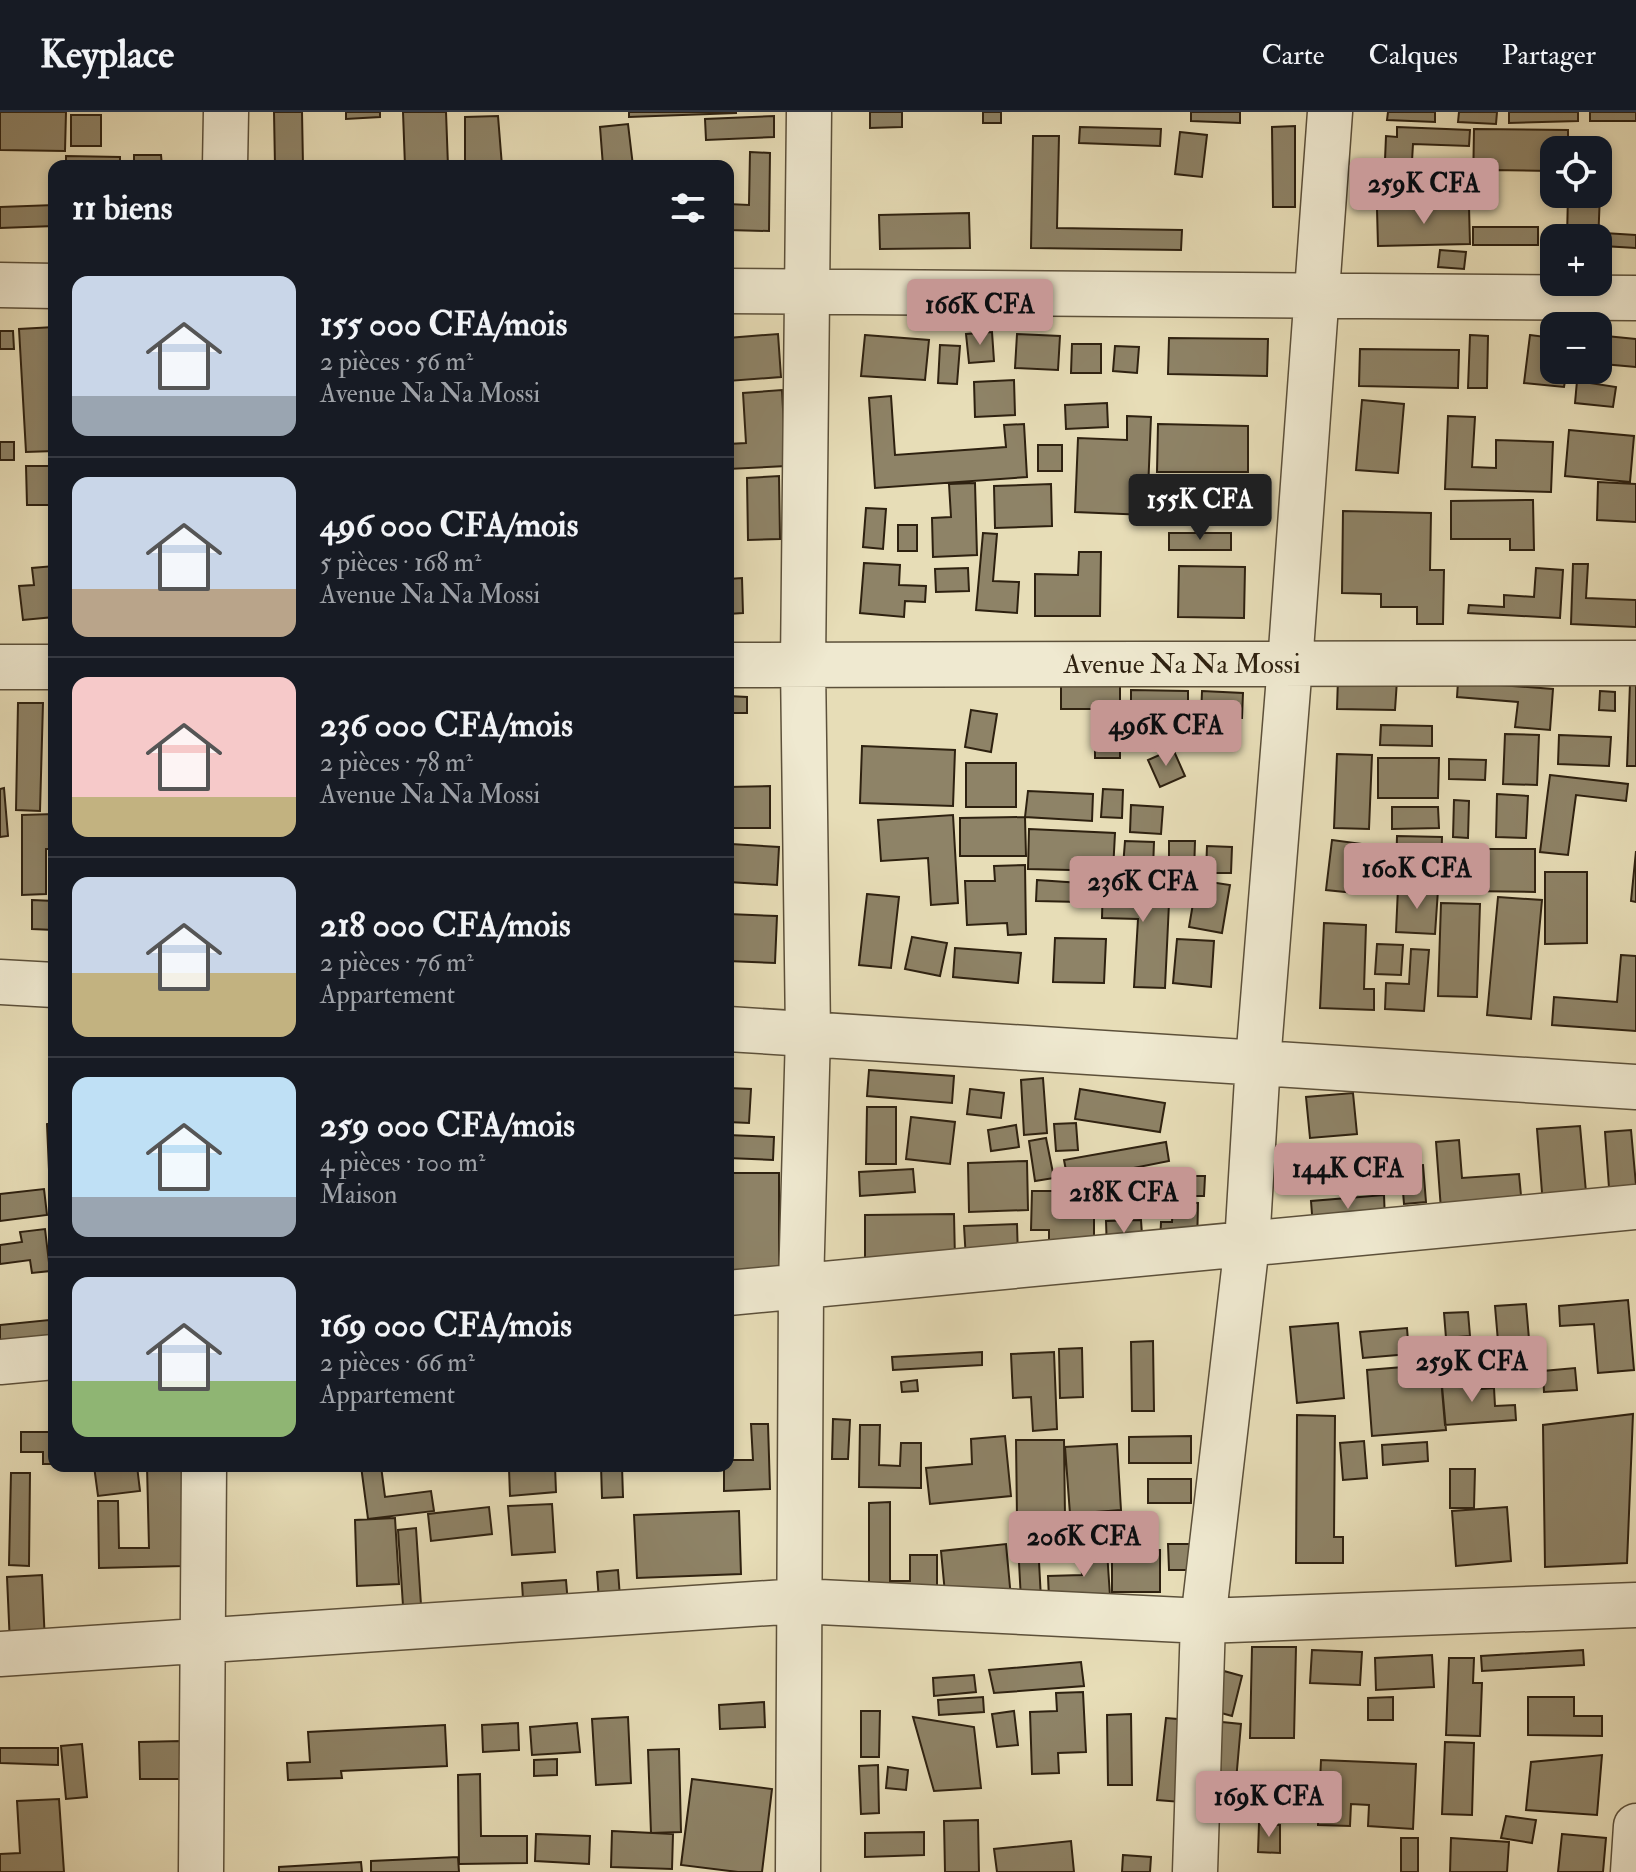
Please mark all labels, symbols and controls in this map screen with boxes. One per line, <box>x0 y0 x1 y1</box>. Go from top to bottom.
text: Keyplace <box>40 31 174 79</box>
text: Carte <box>1261 38 1325 73</box>
text: Calques <box>1369 38 1458 73</box>
text: Partager <box>1502 38 1596 73</box>
map controls <box>1540 136 1612 384</box>
button: locate <box>1540 136 1612 208</box>
pin: 259K CFA <box>1341 158 1507 226</box>
text: 259K CFA <box>1368 168 1480 200</box>
icon: filters <box>666 186 710 230</box>
text: 11 biens <box>72 187 172 230</box>
button: + <box>1540 224 1612 296</box>
pin: 166K CFA <box>897 279 1063 347</box>
text: 166K CFA <box>925 289 1035 321</box>
text: 155 000 CFA/mois <box>320 303 567 346</box>
icon: home <box>136 308 232 404</box>
button: − <box>1540 312 1612 384</box>
text: 2 pièces · 56 m² <box>320 346 473 378</box>
text: Avenue Na Na Mossi <box>320 378 540 410</box>
pin: 155K CFA <box>1117 474 1283 542</box>
text: 155K CFA <box>1147 484 1253 516</box>
text: 496 000 CFA/mois <box>320 504 578 547</box>
icon: home <box>136 509 232 605</box>
text: 5 pièces · 168 m² <box>320 547 481 579</box>
text: Avenue Na Na Mossi <box>320 579 540 611</box>
street label: Avenue Na Na Mossi <box>1062 647 1301 682</box>
pin: 496K CFA <box>1083 700 1249 768</box>
text: 236 000 CFA/mois <box>320 704 573 747</box>
icon: home <box>136 709 232 805</box>
text: 496K CFA <box>1108 710 1224 742</box>
text: 2 pièces · 78 m² <box>320 747 473 779</box>
text: Avenue Na Na Mossi <box>320 779 540 811</box>
pin: 160K CFA <box>1334 843 1500 911</box>
text: 160K CFA <box>1362 853 1472 885</box>
pin: 236K CFA <box>1060 856 1226 924</box>
text: 236K CFA <box>1088 866 1198 898</box>
text: 218 000 CFA/mois <box>320 904 571 947</box>
icon: home <box>136 909 232 1005</box>
text: 2 pièces · 76 m² <box>320 947 474 979</box>
text: Appartement <box>320 979 455 1011</box>
text: 259 000 CFA/mois <box>320 1104 575 1147</box>
icon: home <box>136 1109 232 1205</box>
pin: 144K CFA <box>1265 1143 1431 1211</box>
text: 4 pièces · 100 m² <box>320 1147 485 1179</box>
text: 144K CFA <box>1292 1153 1404 1185</box>
pin: 218K CFA <box>1041 1167 1207 1235</box>
text: 218K CFA <box>1069 1177 1179 1209</box>
text: Maison <box>320 1179 397 1211</box>
text: 169 000 CFA/mois <box>320 1304 572 1347</box>
icon: home <box>136 1309 232 1405</box>
pin: 259K CFA <box>1389 1336 1555 1404</box>
text: 259K CFA <box>1416 1346 1528 1378</box>
text: 2 pièces · 66 m² <box>320 1347 475 1379</box>
text: Appartement <box>320 1379 455 1411</box>
pin: 206K CFA <box>1001 1511 1167 1579</box>
text: 206K CFA <box>1027 1521 1141 1553</box>
pin: 169K CFA <box>1186 1771 1352 1839</box>
text: 169K CFA <box>1214 1781 1324 1813</box>

